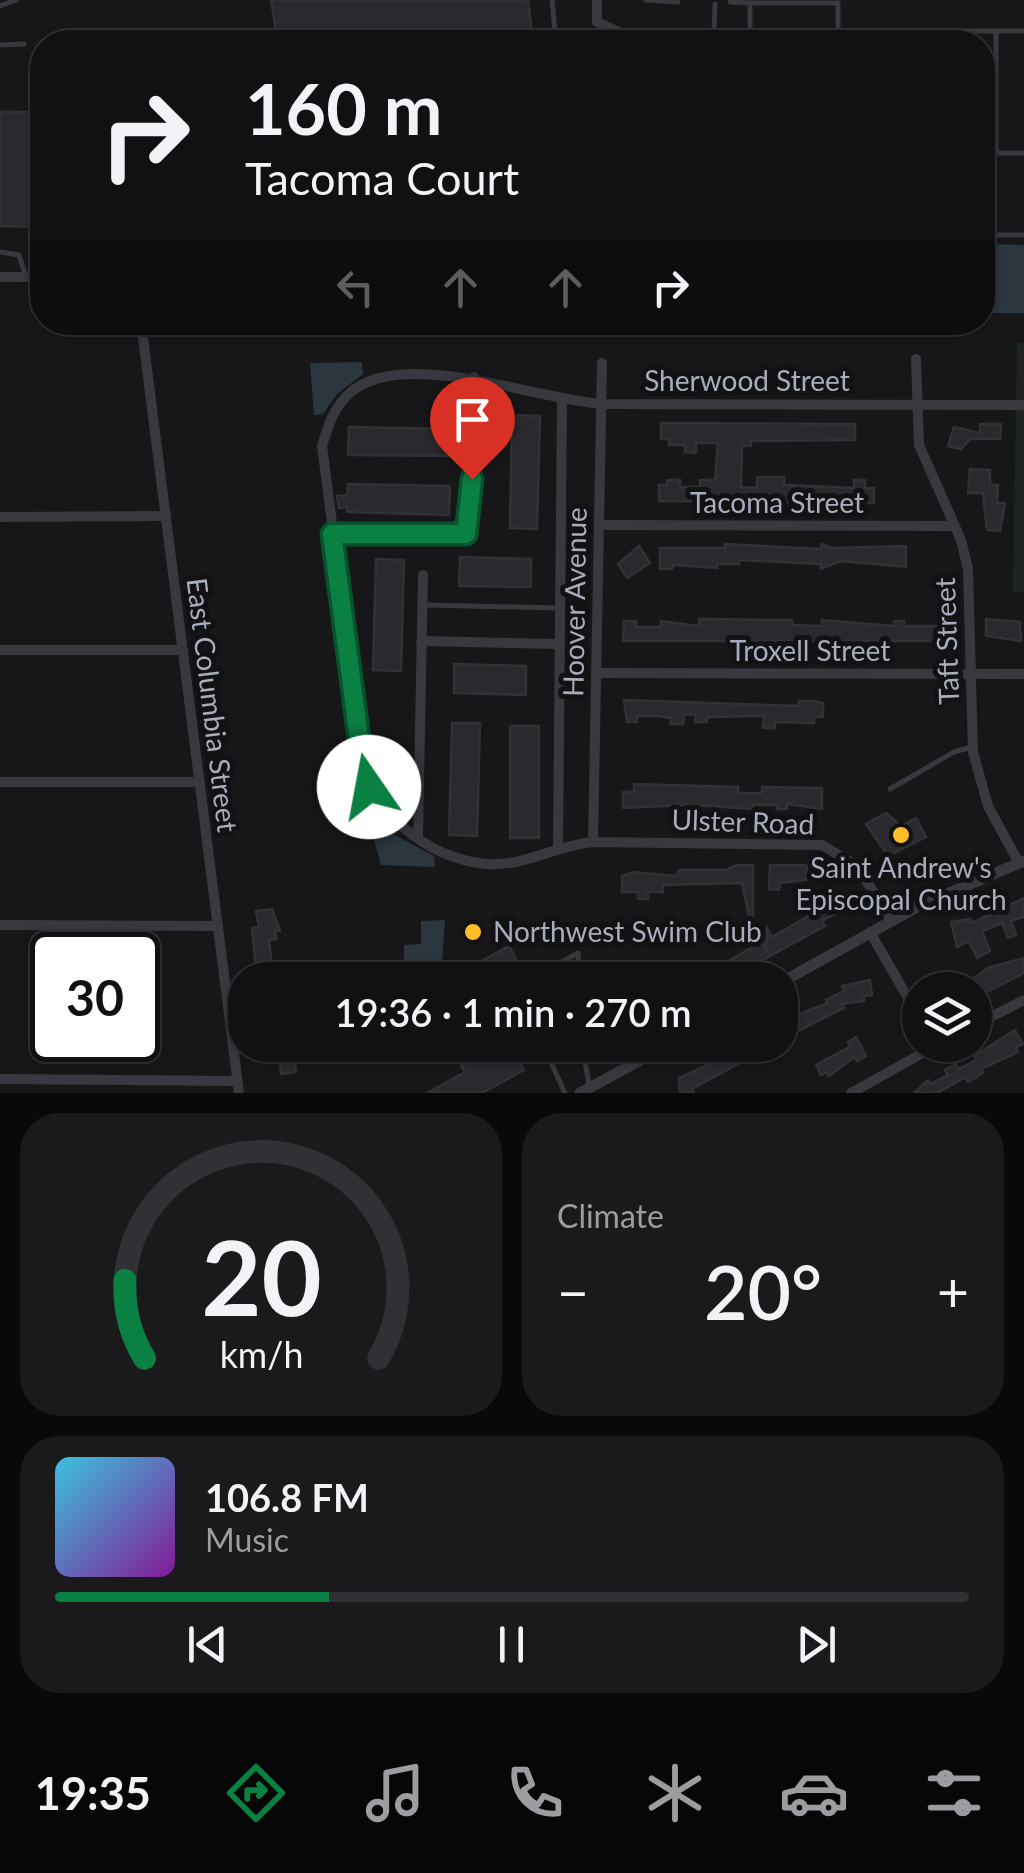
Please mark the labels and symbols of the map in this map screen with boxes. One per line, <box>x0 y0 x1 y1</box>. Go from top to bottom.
street label: Sherwood Street <box>644 363 850 397</box>
pin <box>430 377 515 480</box>
street label: Tacoma Street <box>690 485 864 519</box>
street label: Hoover Avenue <box>555 507 593 697</box>
street label: East Columbia Street <box>181 576 245 834</box>
street label: Taft Street <box>927 577 965 705</box>
street label: Troxell Street <box>730 633 890 667</box>
position arrow <box>317 735 421 839</box>
street label: Ulster Road <box>671 802 815 840</box>
marker: Saint Andrew's Episcopal Church <box>890 824 912 846</box>
place label: Saint Andrew's Episcopal Church <box>795 850 1007 916</box>
place label: Northwest Swim Club <box>493 914 762 948</box>
marker: Northwest Swim Club <box>462 921 484 943</box>
speed limit sign: 30 <box>30 932 160 1062</box>

